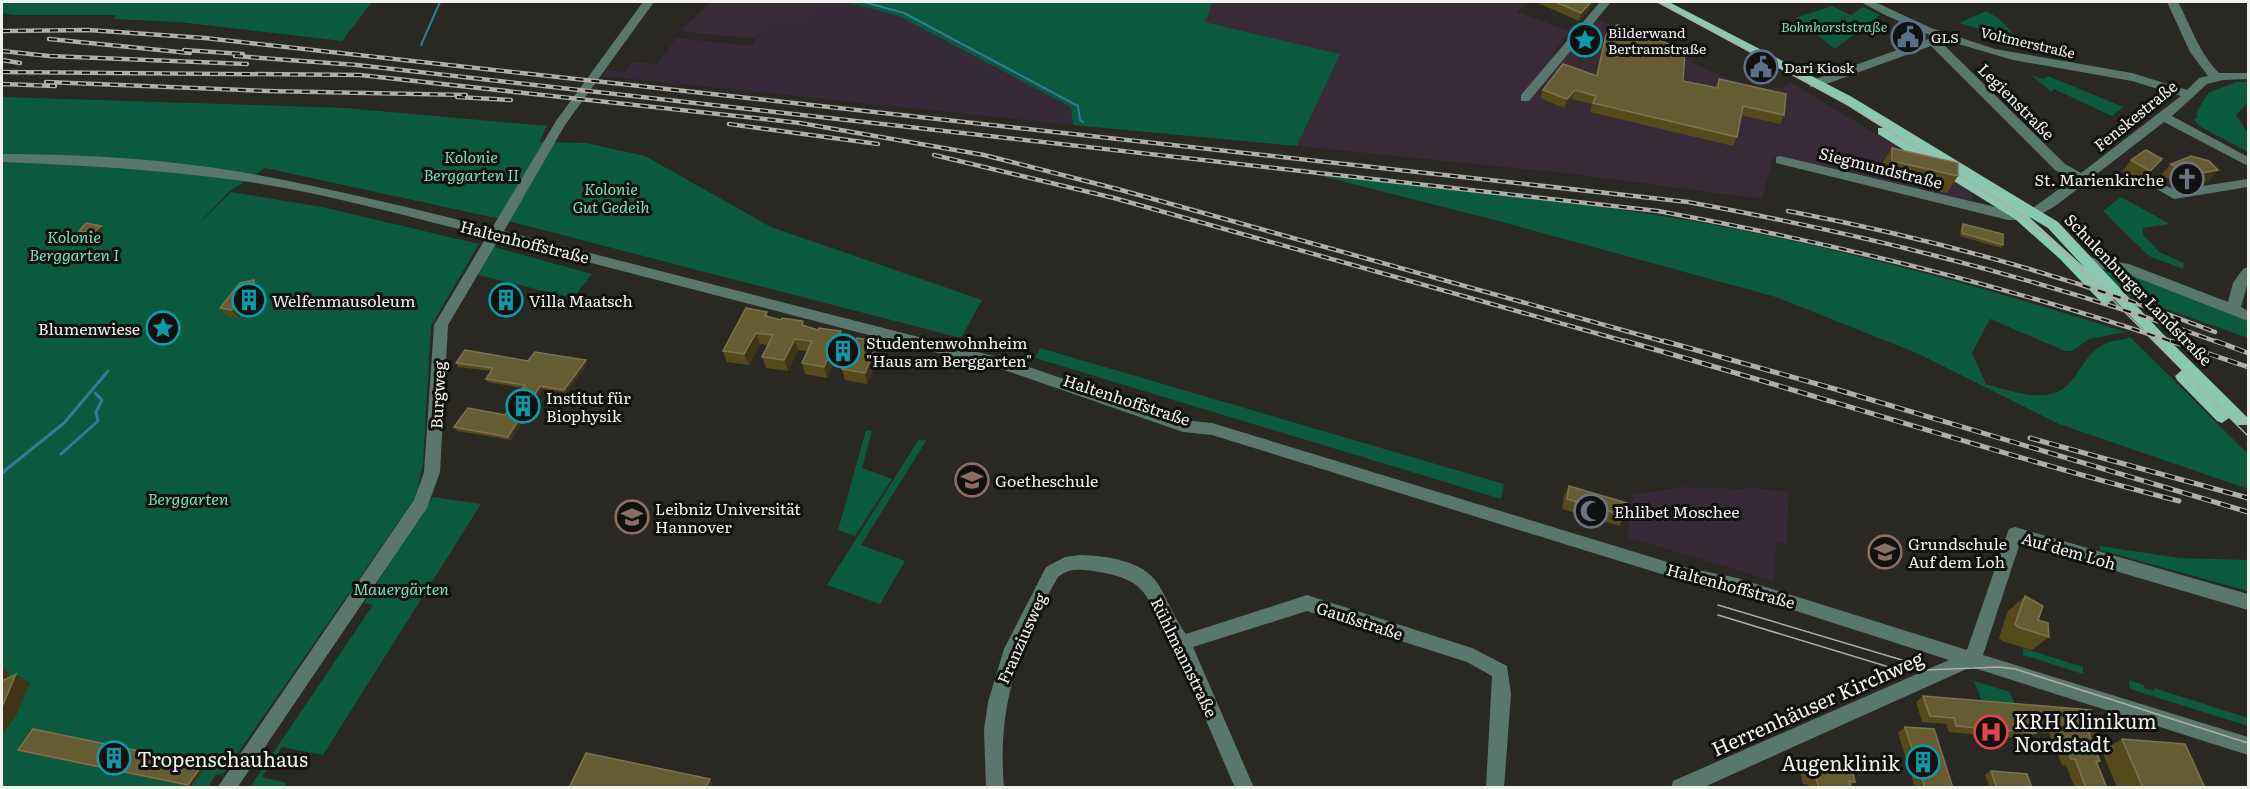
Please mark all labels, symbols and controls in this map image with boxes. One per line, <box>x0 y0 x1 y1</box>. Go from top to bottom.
park label: Bohnhorststraße <box>1781 16 1888 36</box>
public building icon: GLS <box>1890 19 1926 55</box>
street label: Voltmerstraße <box>1979 21 2077 63</box>
place icon: Bilderwand Bertramstraße <box>1567 22 1603 58</box>
place label: Bilderwand Bertramstraße <box>1608 22 1706 58</box>
place label: GLS <box>1931 27 1959 47</box>
public building icon: Dari Kiosk <box>1743 49 1779 85</box>
place label: Dari Kiosk <box>1784 57 1855 77</box>
street label: Legienstraße <box>1973 57 2061 145</box>
street label: Fenskestraße <box>2088 74 2182 156</box>
street label: Siegmundstraße <box>1817 140 1945 194</box>
park label: Kolonie Berggarten II <box>423 144 519 186</box>
church icon: St. Marienkirche <box>2169 161 2205 197</box>
place label: St. Marienkirche <box>2035 167 2164 191</box>
park label: Kolonie Gut Gedeih <box>572 176 650 218</box>
street label: Schulenburger Landstraße <box>2060 207 2218 371</box>
street label: Haltenhoffstraße <box>458 213 592 269</box>
park label: Kolonie Berggarten I <box>29 224 119 266</box>
building icon: Welfenmausoleum <box>231 282 267 318</box>
building icon: Villa Maatsch <box>488 282 524 318</box>
place label: Welfenmausoleum <box>272 288 416 312</box>
place label: Villa Maatsch <box>529 288 633 312</box>
place icon: Blumenwiese <box>145 310 181 346</box>
place label: Blumenwiese <box>38 316 140 340</box>
place label: Studentenwohnheim "Haus am Berggarten" <box>866 330 1032 372</box>
building icon: Studentenwohnheim "Haus am Berggarten" <box>825 333 861 369</box>
street label: Burgweg <box>423 360 451 430</box>
street label: Haltenhoffstraße <box>1060 367 1194 431</box>
place label: Institut für Biophysik <box>546 385 631 427</box>
building icon: Institut für Biophysik <box>505 388 541 424</box>
school or university icon: Goetheschule <box>954 462 990 498</box>
place label: Goetheschule <box>995 468 1098 492</box>
park label: Berggarten <box>147 486 229 510</box>
mosque icon: Ehlibet Moschee <box>1573 493 1609 529</box>
place label: Leibniz Universität Hannover <box>655 496 801 538</box>
school or university icon: Leibniz Universität Hannover <box>614 499 650 535</box>
place label: Ehlibet Moschee <box>1614 499 1740 523</box>
street label: Auf dem Loh <box>2019 525 2119 575</box>
place label: Grundschule Auf dem Loh <box>1908 531 2007 573</box>
school or university icon: Grundschule Auf dem Loh <box>1867 534 1903 570</box>
street label: Haltenhoffstraße <box>1664 556 1798 614</box>
park label: Mauergärten <box>353 576 449 600</box>
street label: Franziusweg <box>990 589 1052 687</box>
street label: Rühlmannstraße <box>1146 593 1224 721</box>
street label: Gaußstraße <box>1314 595 1406 645</box>
street label: Herrenhäuser Kirchweg <box>1706 641 1929 762</box>
place label: KRH Klinikum Nordstadt <box>2014 705 2157 758</box>
hospital icon: KRH Klinikum Nordstadt <box>1973 714 2009 750</box>
building icon: Tropenschauhaus <box>96 740 132 776</box>
place label: Tropenschauhaus <box>137 743 308 773</box>
building icon: Augenklinik <box>1905 744 1941 780</box>
place label: Augenklinik <box>1782 747 1901 777</box>

